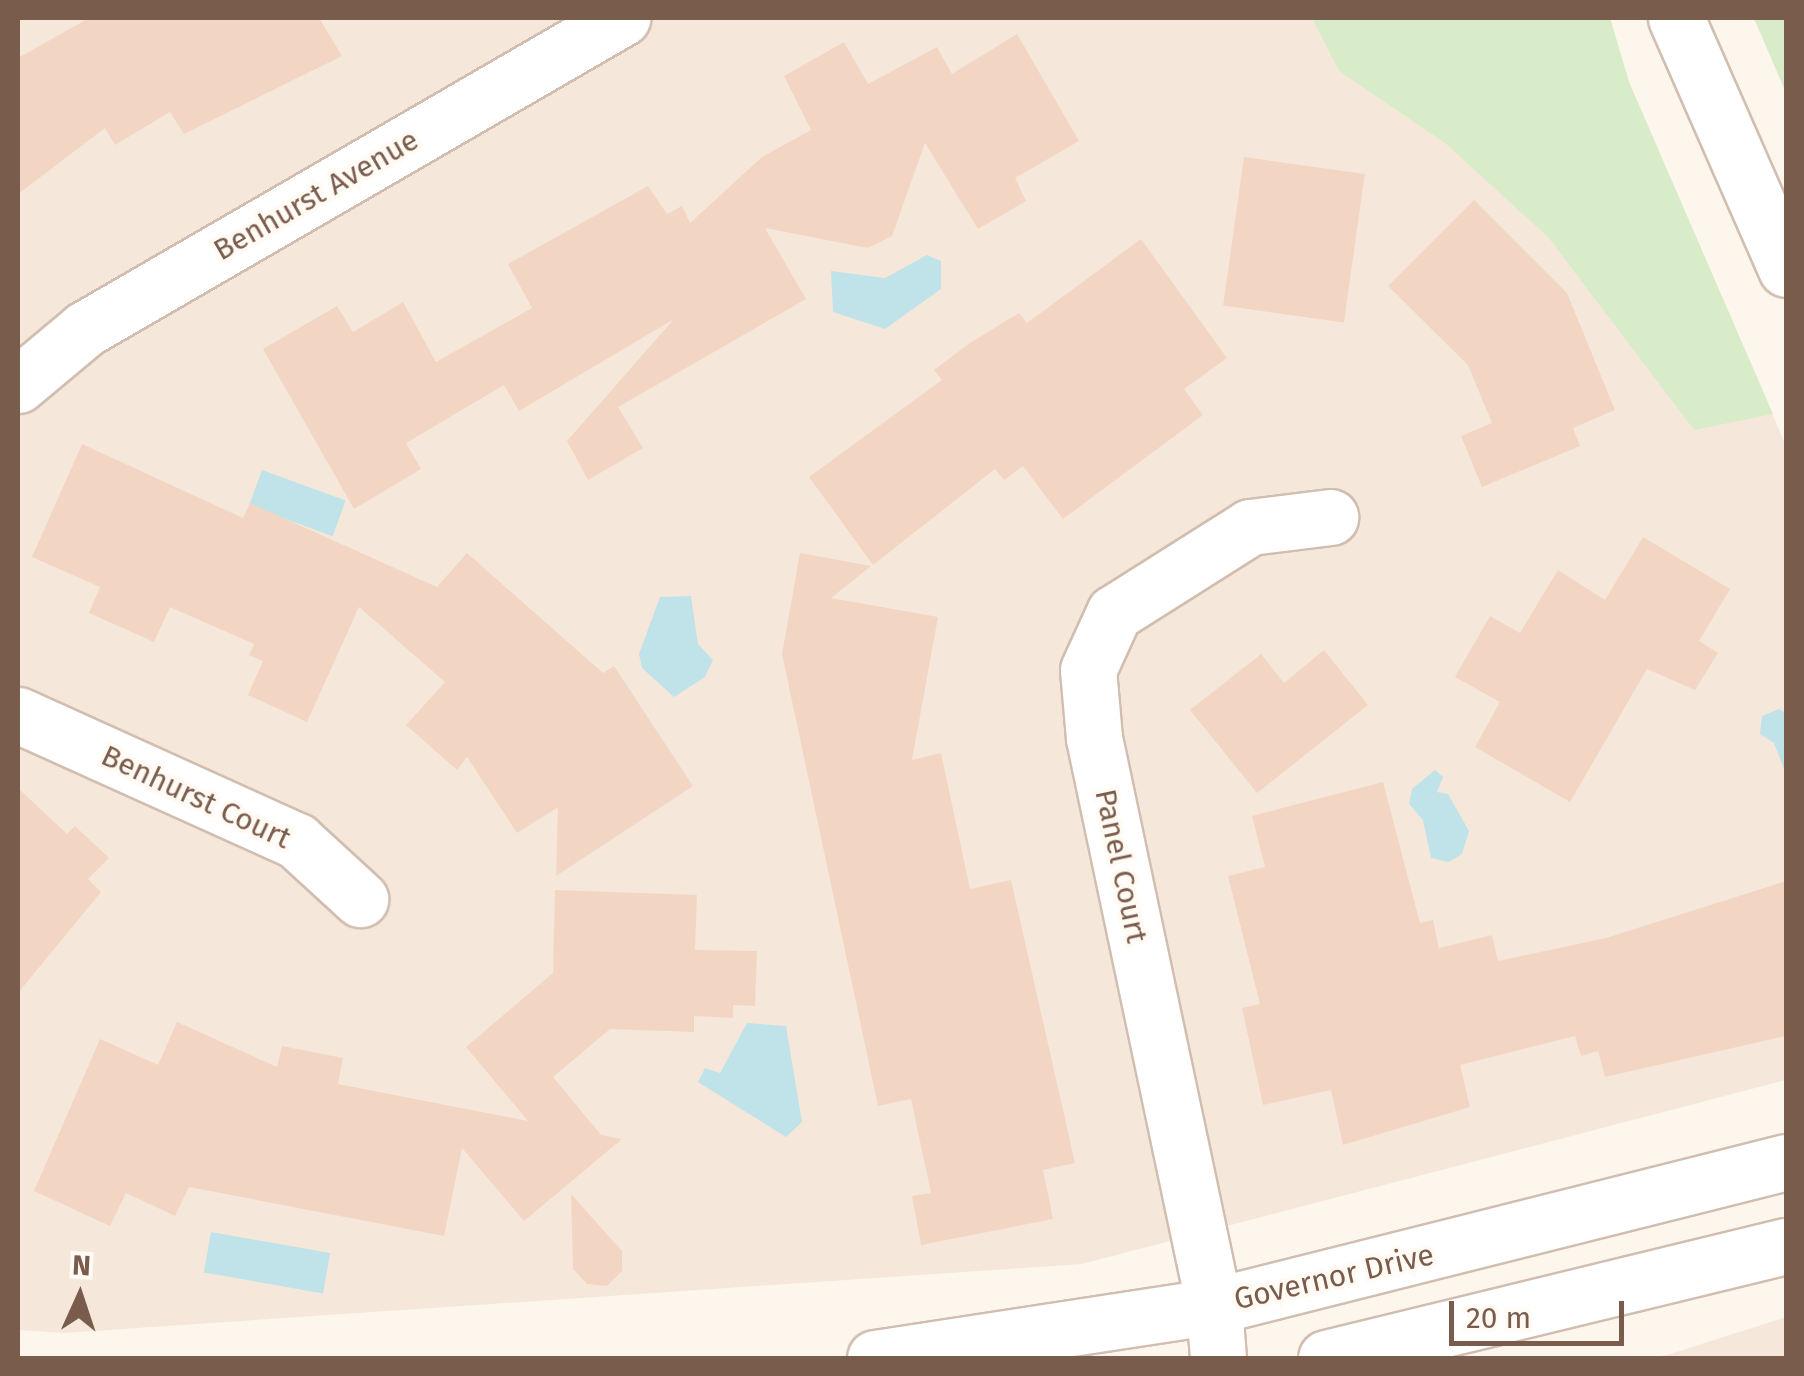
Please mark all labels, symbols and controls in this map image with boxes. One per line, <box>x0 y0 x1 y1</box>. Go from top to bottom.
street label: Benhurst Avenue <box>207 122 425 268</box>
street label: Benhurst Court <box>96 737 296 857</box>
street label: Panel Court <box>1087 786 1155 946</box>
street label: Governor Drive <box>1231 1237 1437 1317</box>
north arrow <box>30 1246 130 1346</box>
text: N <box>71 1249 92 1283</box>
scale bar <box>1454 1281 1629 1343</box>
text: 20 m <box>1466 1300 1531 1336</box>

